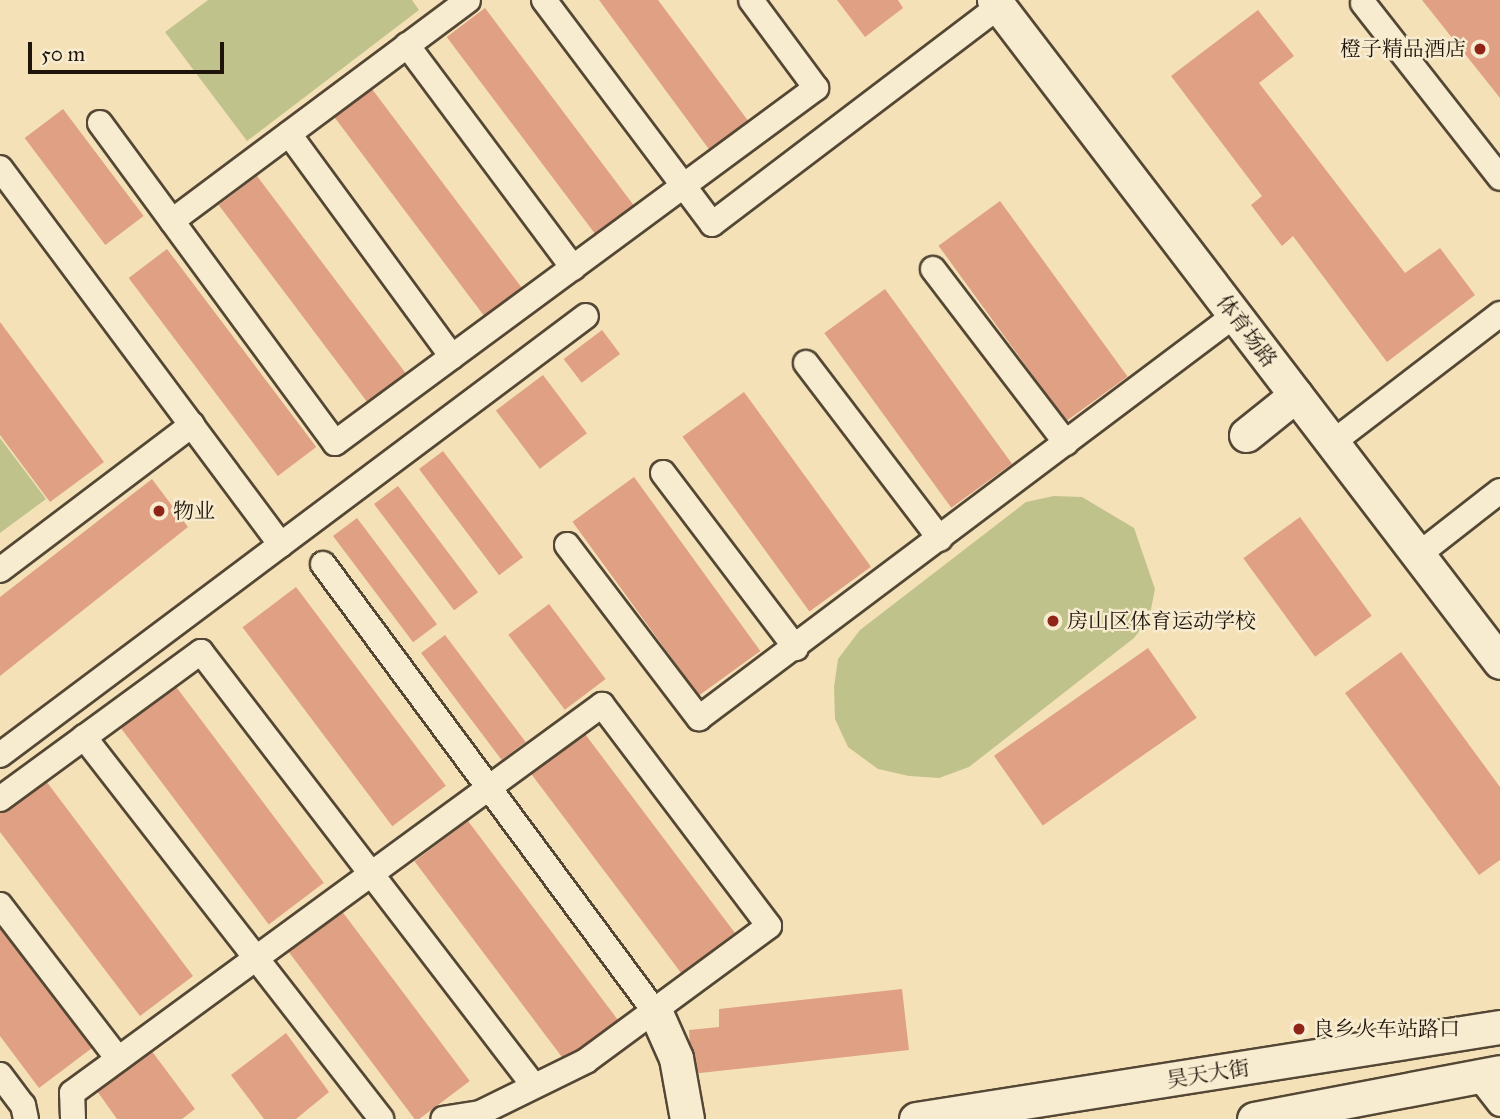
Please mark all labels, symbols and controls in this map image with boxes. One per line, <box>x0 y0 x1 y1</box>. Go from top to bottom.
scale bar <box>32 28 228 72</box>
place label: 橙子精品酒店 <box>1340 36 1466 62</box>
text: 50 m <box>41 41 85 67</box>
marker: 橙子精品酒店 <box>1472 41 1488 57</box>
street label: 体育场路 <box>1212 290 1282 372</box>
place label: 物业 <box>173 498 215 524</box>
marker: 物业 <box>151 503 167 519</box>
place label: 房山区体育运动学校 <box>1067 608 1256 634</box>
marker: 房山区体育运动学校 <box>1045 613 1061 629</box>
place label: 良乡火车站路口 <box>1313 1016 1460 1042</box>
marker: 良乡火车站路口 <box>1291 1021 1307 1037</box>
street label: 昊天大街 <box>1165 1055 1251 1093</box>

